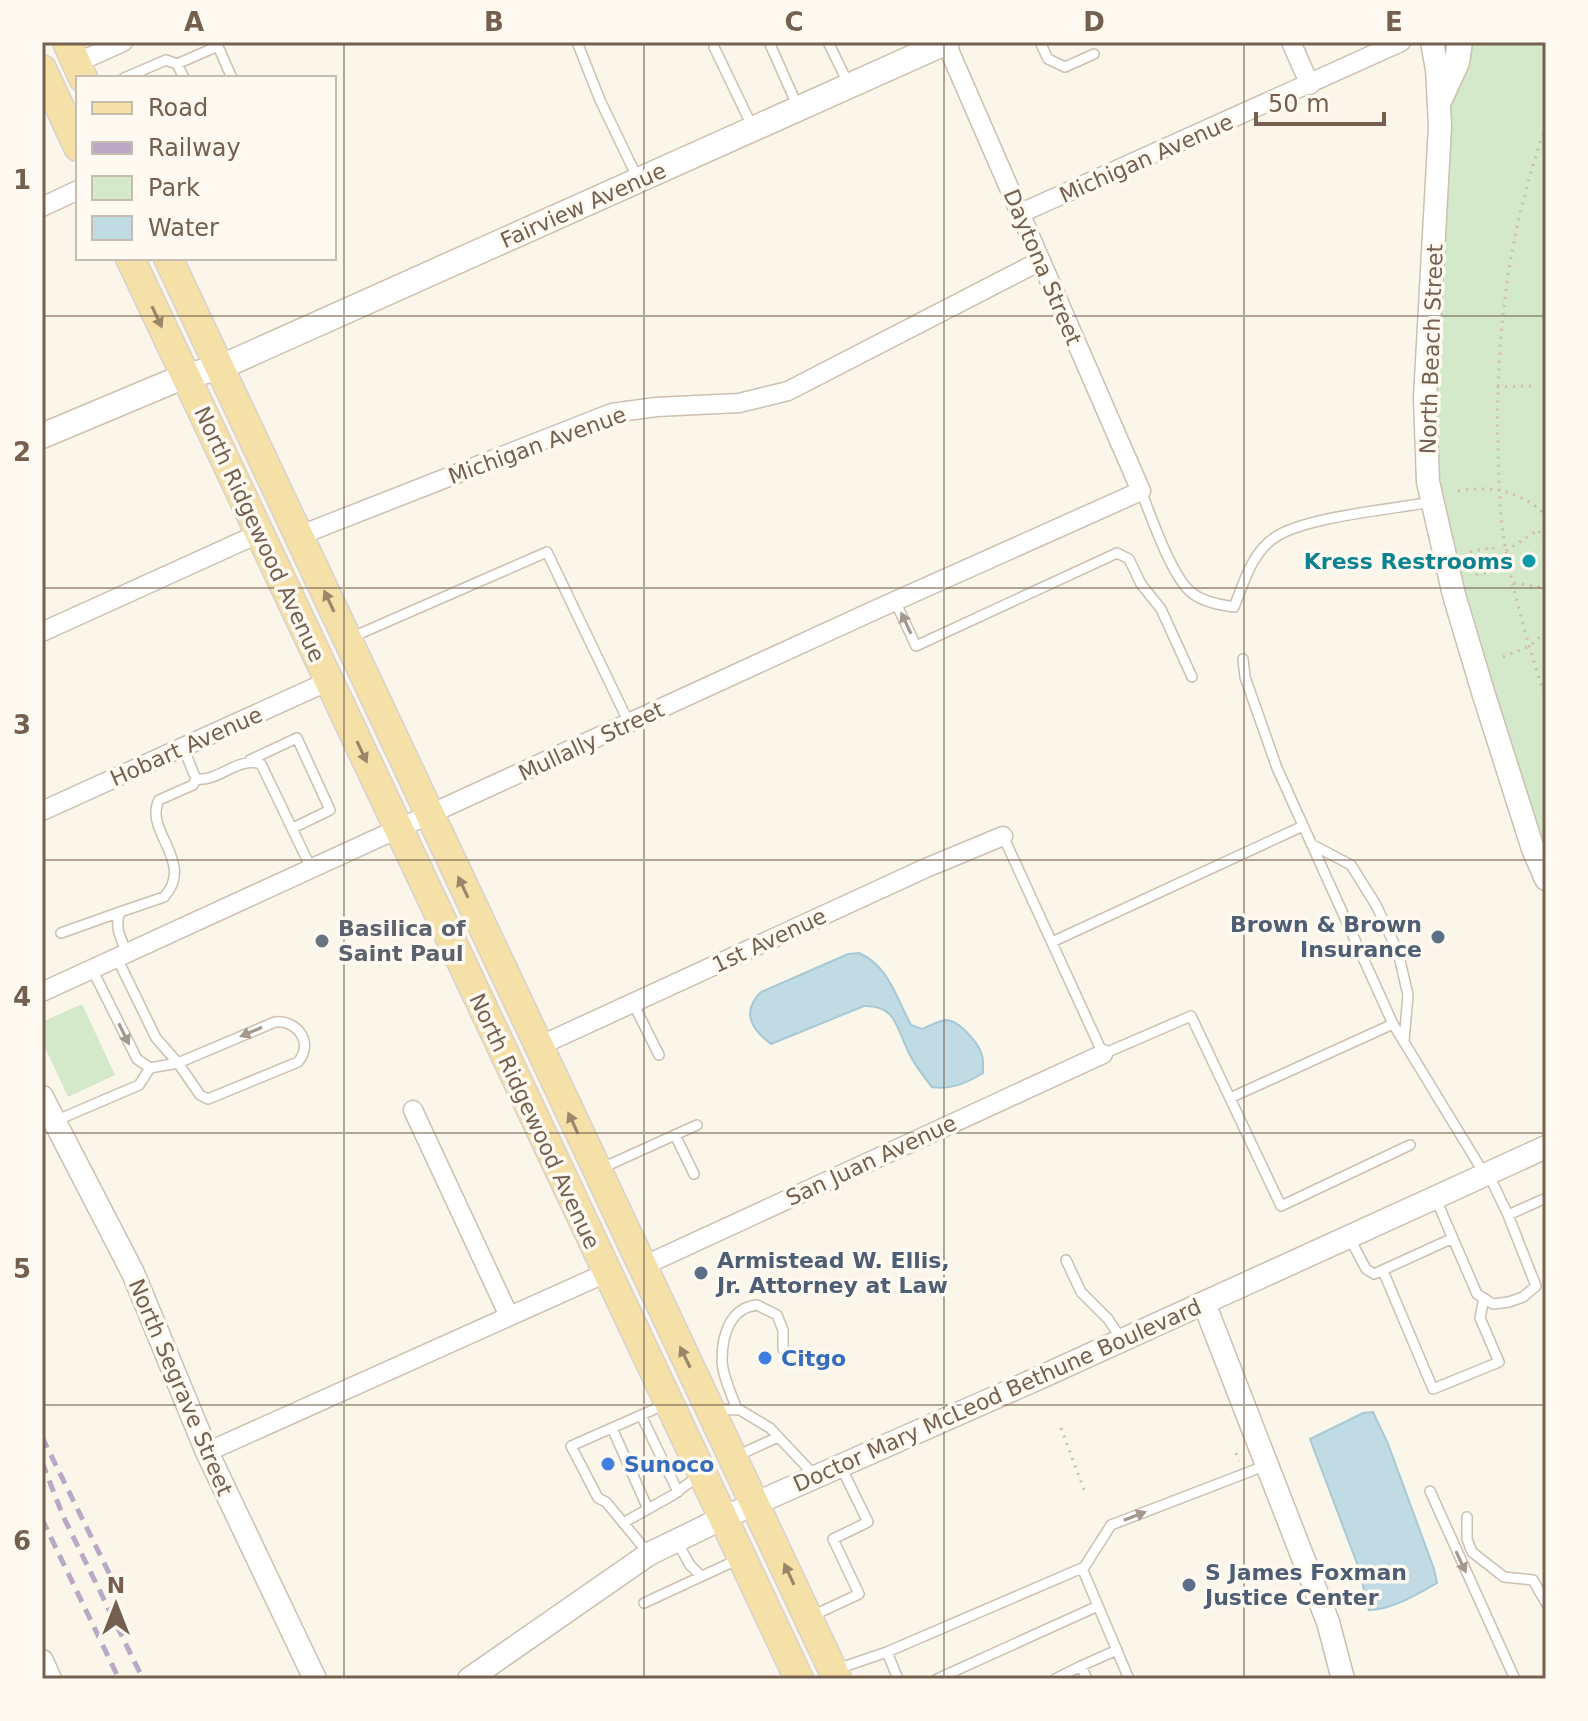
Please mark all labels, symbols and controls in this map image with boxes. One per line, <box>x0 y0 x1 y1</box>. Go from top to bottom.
text: A <box>184 7 204 37</box>
text: B <box>484 7 504 37</box>
text: C <box>784 7 804 37</box>
text: D <box>1083 7 1105 37</box>
text: E <box>1385 7 1403 37</box>
legend <box>76 76 336 260</box>
scale bar <box>1256 76 1384 126</box>
text: 50 m <box>1268 90 1330 118</box>
text: Road <box>148 94 208 122</box>
street label: Michigan Avenue <box>1056 109 1237 208</box>
text: Railway <box>148 134 241 162</box>
street label: Fairview Avenue <box>497 158 670 253</box>
text: 1 <box>13 165 31 195</box>
text: Park <box>148 174 200 202</box>
street label: Daytona Street <box>998 186 1087 349</box>
text: Water <box>148 214 219 242</box>
street label: North Beach Street <box>1415 243 1448 455</box>
one-way arrow <box>150 305 164 328</box>
street label: North Ridgewood Avenue <box>189 402 330 666</box>
street label: Michigan Avenue <box>445 402 629 489</box>
text: 2 <box>13 437 31 467</box>
place label: Kress Restrooms <box>1304 549 1513 574</box>
marker: Kress Restrooms <box>1520 552 1538 570</box>
one-way arrow <box>322 589 336 613</box>
one-way arrow <box>899 612 913 635</box>
street label: Mullally Street <box>514 697 668 786</box>
street label: Hobart Avenue <box>106 702 266 791</box>
text: 3 <box>13 710 31 740</box>
one-way arrow <box>355 740 369 763</box>
one-way arrow <box>456 875 470 899</box>
street label: 1st Avenue <box>708 903 830 978</box>
place label: Brown & Brown Insurance <box>1230 912 1422 962</box>
place label: Basilica of Saint Paul <box>338 916 466 966</box>
marker: Brown & Brown Insurance <box>1429 928 1447 946</box>
marker: Basilica of Saint Paul <box>313 932 331 950</box>
text: 4 <box>13 982 31 1012</box>
street label: North Ridgewood Avenue <box>464 989 605 1253</box>
one-way arrow <box>118 1023 131 1046</box>
one-way arrow <box>239 1025 263 1038</box>
street label: San Juan Avenue <box>782 1110 960 1211</box>
one-way arrow <box>566 1111 580 1134</box>
place label: Armistead W. Ellis, Jr. Attorney at Law <box>715 1248 950 1298</box>
text: 5 <box>13 1254 31 1284</box>
marker: Armistead W. Ellis, Jr. Attorney at Law <box>692 1264 710 1282</box>
street label: North Segrave Street <box>124 1275 238 1500</box>
street label: Doctor Mary McLeod Bethune Boulevard <box>789 1294 1205 1497</box>
one-way arrow <box>678 1346 692 1369</box>
place label: Citgo <box>781 1346 846 1371</box>
marker: Citgo <box>756 1349 774 1367</box>
place label: Sunoco <box>624 1452 714 1477</box>
marker: Sunoco <box>599 1455 617 1473</box>
one-way arrow <box>1123 1509 1147 1522</box>
text: 6 <box>13 1526 31 1556</box>
one-way arrow <box>1454 1551 1468 1574</box>
place label: S James Foxman Justice Center <box>1203 1560 1407 1610</box>
one-way arrow <box>782 1562 795 1586</box>
north arrow <box>76 1565 156 1645</box>
text: N <box>107 1573 125 1598</box>
marker: S James Foxman Justice Center <box>1180 1576 1198 1594</box>

